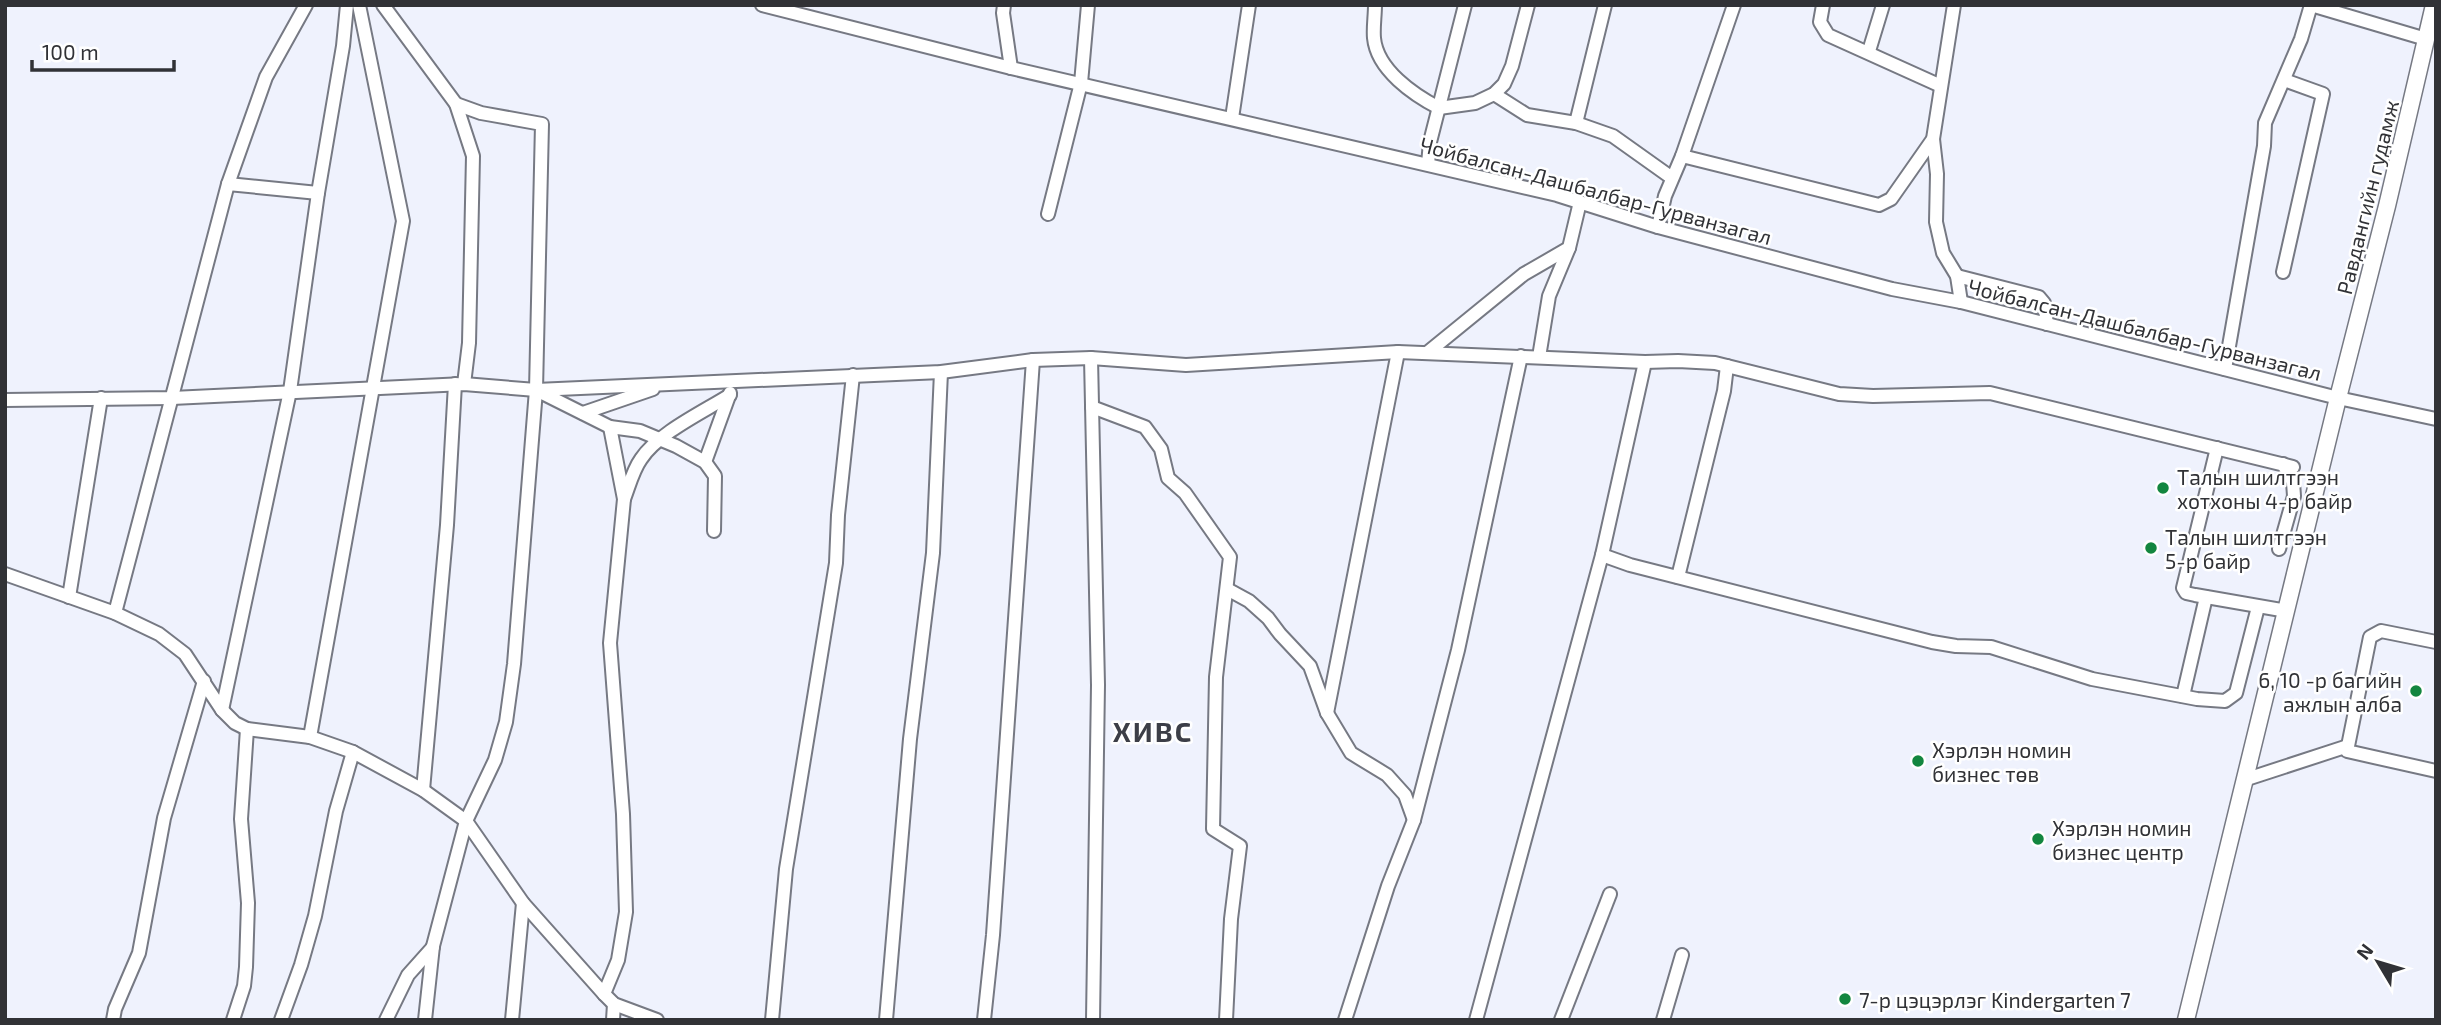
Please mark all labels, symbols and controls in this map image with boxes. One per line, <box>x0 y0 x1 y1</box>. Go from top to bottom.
scale bar <box>32 28 173 72</box>
text: 100 m <box>42 39 99 64</box>
street label: Равдангийн гудамж <box>2331 97 2404 297</box>
street label: Чойбалсан-Дашбалбар-Гурванзагал <box>1417 131 1775 250</box>
street label: Чойбалсан-Дашбалбар-Гурванзагал <box>1966 273 2324 386</box>
place label: Талын шилтгээн хотхоны 4-р байр <box>2177 464 2352 513</box>
marker: Талын шилтгээн хотхоны 4-р байр <box>2155 480 2171 496</box>
place label: Талын шилтгээн 5-р байр <box>2165 524 2327 573</box>
marker: Талын шилтгээн 5-р байр <box>2143 540 2159 556</box>
place label: 6, 10 -р багийн ажлын алба <box>2258 667 2402 716</box>
marker: 6, 10 -р багийн ажлын алба <box>2408 683 2424 699</box>
district label: ХИВС <box>1113 714 1193 748</box>
place label: Хэрлэн номин бизнес төв <box>1932 737 2072 786</box>
marker: Хэрлэн номин бизнес төв <box>1910 753 1926 769</box>
place label: Хэрлэн номин бизнес центр <box>2052 815 2192 864</box>
marker: Хэрлэн номин бизнес центр <box>2030 831 2046 847</box>
north arrow <box>2343 927 2413 997</box>
text: N <box>2351 939 2377 964</box>
place label: 7-р цэцэрлэг Kindergarten 7 <box>1859 987 2131 1012</box>
marker: 7-р цэцэрлэг Kindergarten 7 <box>1837 991 1853 1007</box>

